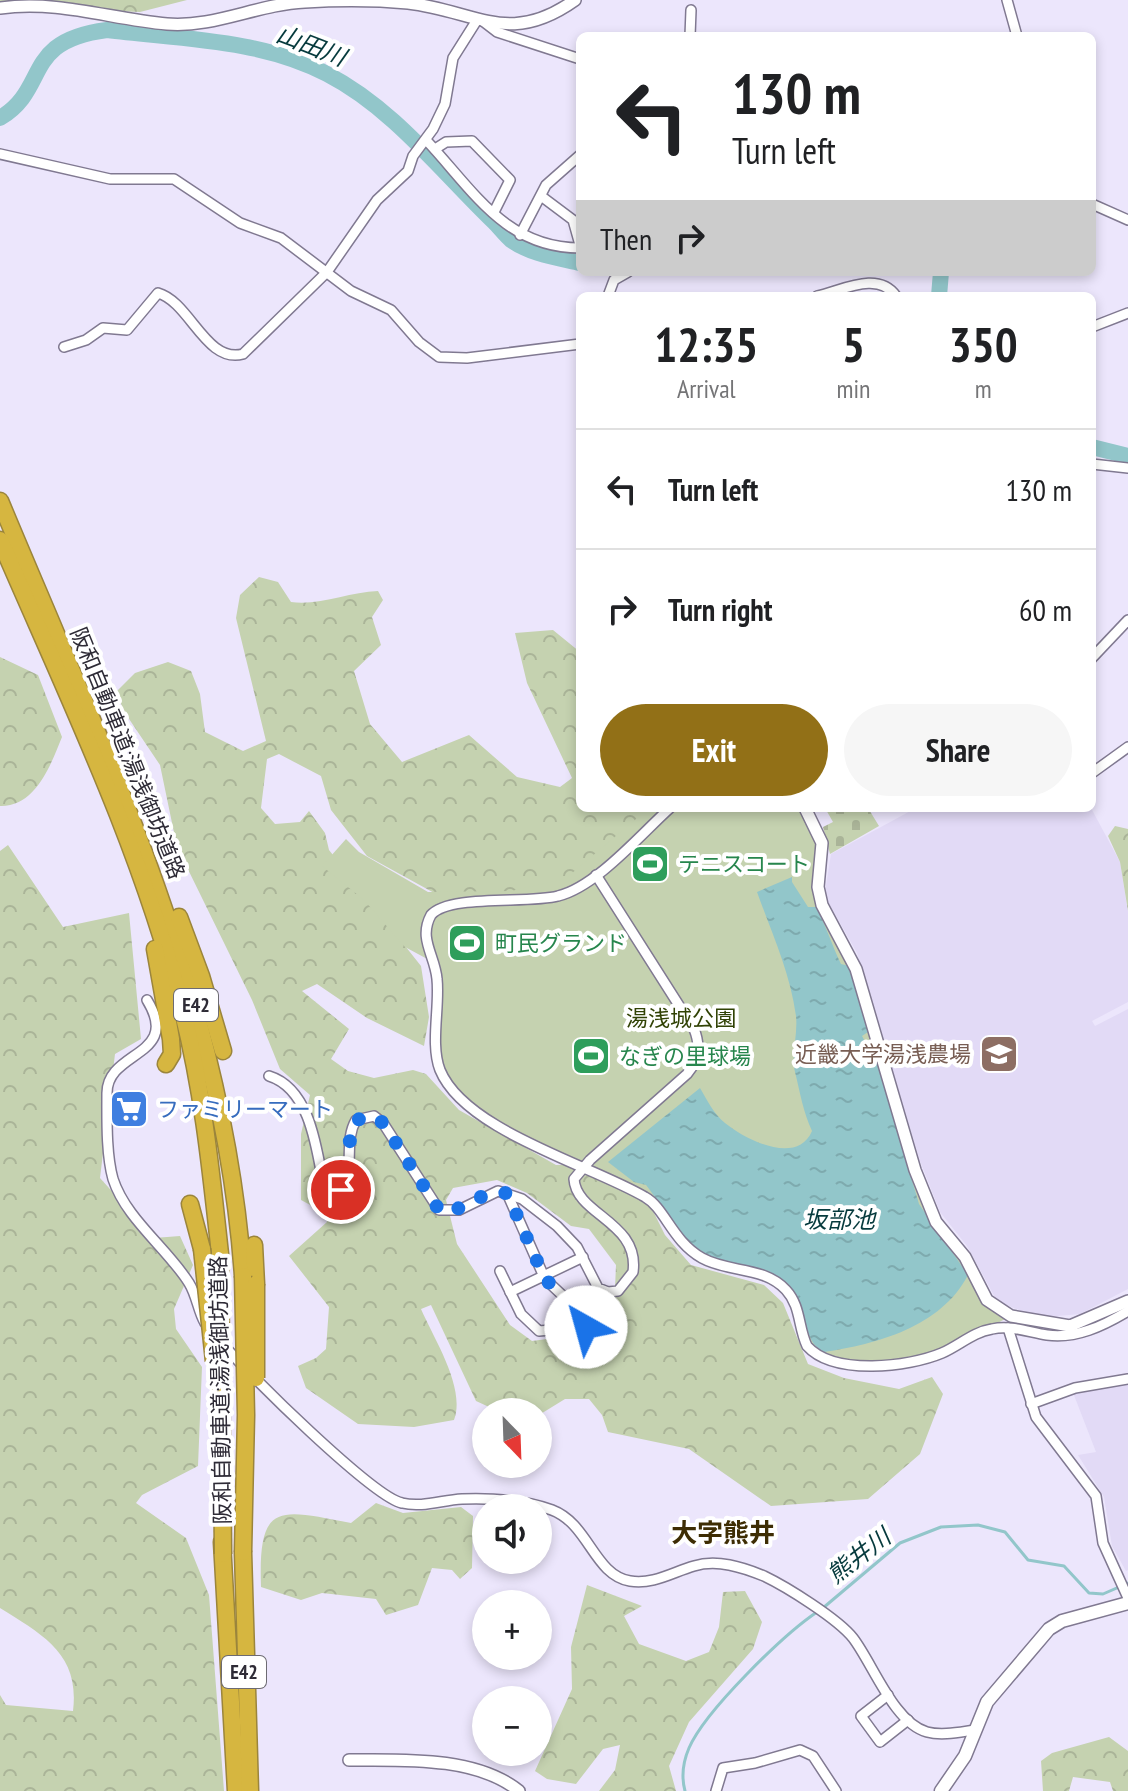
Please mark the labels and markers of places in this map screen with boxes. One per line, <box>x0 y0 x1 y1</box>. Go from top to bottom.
sports icon: テニスコート <box>629 843 671 885</box>
place label: テニスコート <box>678 850 810 878</box>
sports icon: 町民グランド <box>446 922 488 964</box>
place label: 町民グランド <box>495 929 627 957</box>
school or university icon: 近畿大学湯浅農場 <box>978 1033 1020 1075</box>
sports icon: なぎの里球場 <box>570 1035 612 1077</box>
place label: 近畿大学湯浅農場 <box>795 1040 971 1068</box>
place label: なぎの里球場 <box>619 1042 751 1070</box>
supermarket icon: ファミリーマート <box>108 1088 150 1130</box>
place label: ファミリーマート <box>157 1095 333 1123</box>
pin <box>307 1156 375 1224</box>

